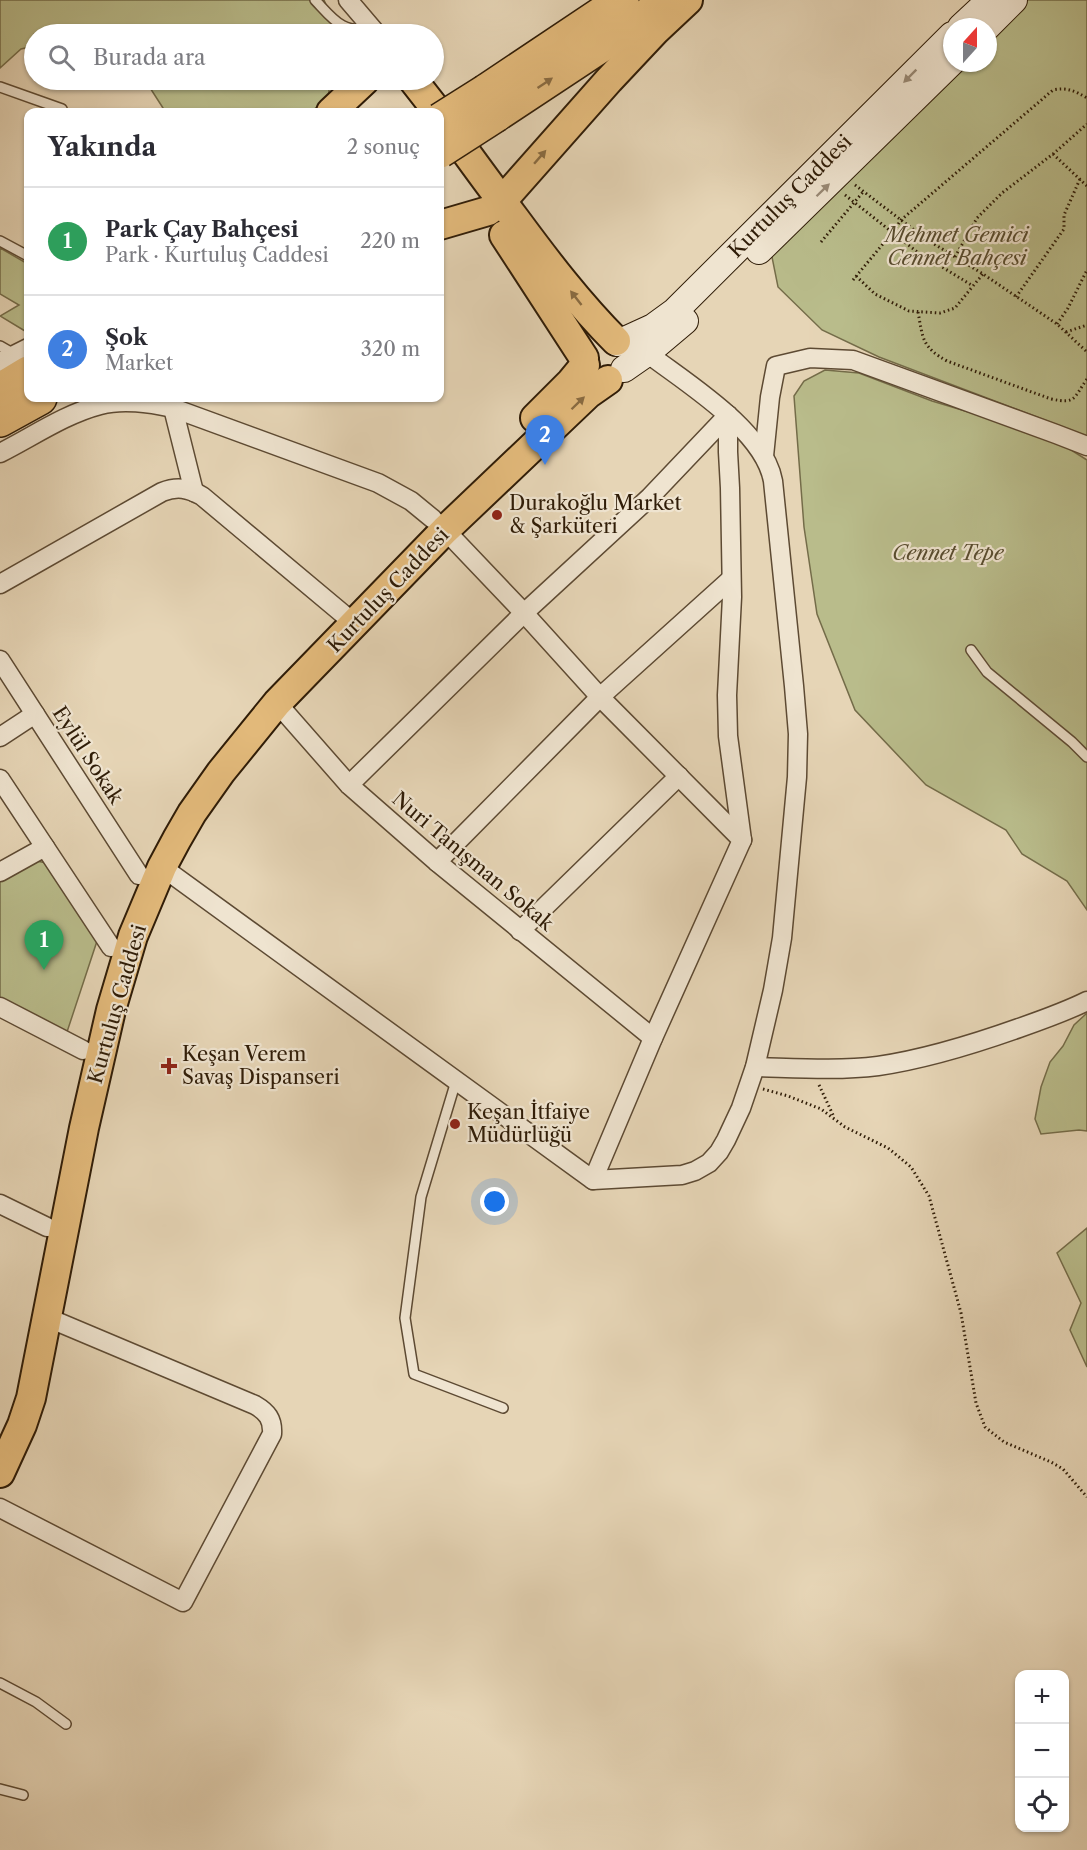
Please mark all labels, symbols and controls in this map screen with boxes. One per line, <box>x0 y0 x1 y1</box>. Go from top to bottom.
north arrow <box>943 18 997 72</box>
search box <box>24 24 444 90</box>
icon: search <box>45 41 78 74</box>
text: Burada ara <box>93 44 206 71</box>
one-way arrow <box>904 69 918 83</box>
one-way arrow <box>536 77 552 89</box>
street label: Kurtuluş Caddesi <box>723 129 857 263</box>
text: Yakında <box>48 131 157 163</box>
text: 2 sonuç <box>347 135 420 159</box>
one-way arrow <box>533 150 546 165</box>
one-way arrow <box>815 183 829 197</box>
text: Park Çay Bahçesi <box>105 216 299 243</box>
park label: Mehmet Gemici Cennet Bahçesi <box>884 223 1030 270</box>
text: 1 <box>63 229 72 253</box>
text: 220 m <box>360 229 420 253</box>
text: Park · Kurtuluş Caddesi <box>105 243 329 267</box>
one-way arrow <box>570 290 583 306</box>
text: Şok <box>105 324 148 351</box>
text: 2 <box>62 337 73 361</box>
text: 320 m <box>361 337 420 361</box>
text: Market <box>105 351 173 375</box>
one-way arrow <box>571 396 586 410</box>
pin: 2 <box>526 416 564 465</box>
place label: Durakoğlu Market & Şarküteri <box>509 491 681 538</box>
marker: Durakoğlu Market & Şarküteri <box>490 508 504 522</box>
street label: Kurtuluş Caddesi <box>322 523 454 657</box>
park label: Cennet Tepe <box>892 541 1005 565</box>
street label: Eylül Sokak <box>48 702 129 809</box>
street label: Nuri Tanışman Sokak <box>387 787 560 936</box>
pin: 1 <box>24 920 63 970</box>
street label: Kurtuluş Caddesi <box>83 922 151 1086</box>
place label: Keşan Verem Savaş Dispanseri <box>182 1042 340 1089</box>
marker: Keşan Verem Savaş Dispanseri <box>160 1057 178 1075</box>
place label: Keşan İtfaiye Müdürlüğü <box>467 1099 590 1147</box>
marker: Keşan İtfaiye Müdürlüğü <box>448 1117 462 1131</box>
your location <box>480 1187 509 1216</box>
map controls <box>1015 1670 1069 1832</box>
button: + <box>1015 1670 1069 1724</box>
button: − <box>1015 1724 1069 1778</box>
button: locate <box>1015 1778 1069 1832</box>

